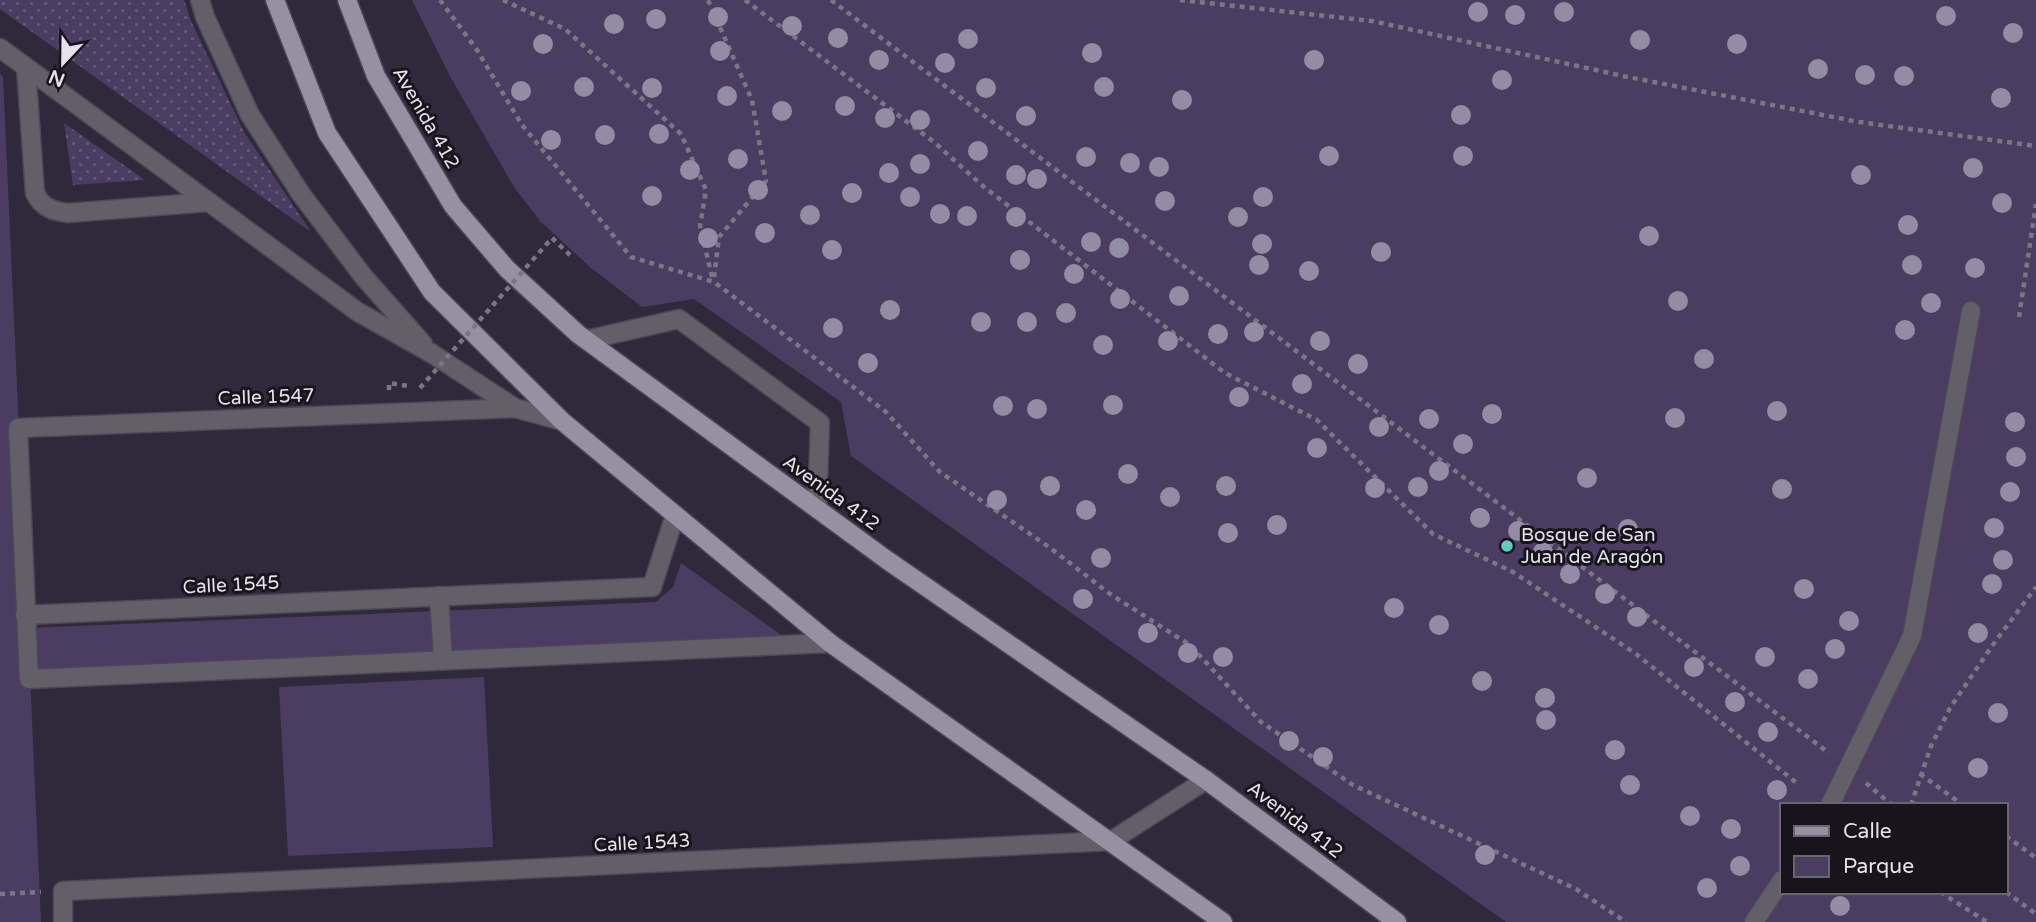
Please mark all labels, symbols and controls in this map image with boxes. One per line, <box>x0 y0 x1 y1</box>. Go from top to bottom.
north arrow <box>28 28 98 98</box>
street label: Avenida 412 <box>388 63 464 173</box>
text: N <box>46 65 68 91</box>
street label: Calle 1547 <box>217 384 315 410</box>
street label: Avenida 412 <box>778 451 884 535</box>
place label: Bosque de San Juan de Aragón <box>1521 524 1663 568</box>
marker: Bosque de San Juan de Aragón <box>1499 538 1515 554</box>
street label: Calle 1545 <box>182 571 280 599</box>
street label: Avenida 412 <box>1243 777 1347 863</box>
legend <box>1780 803 2008 894</box>
text: Calle <box>1843 819 1892 844</box>
street label: Calle 1543 <box>593 829 691 857</box>
text: Parque <box>1843 854 1914 879</box>

